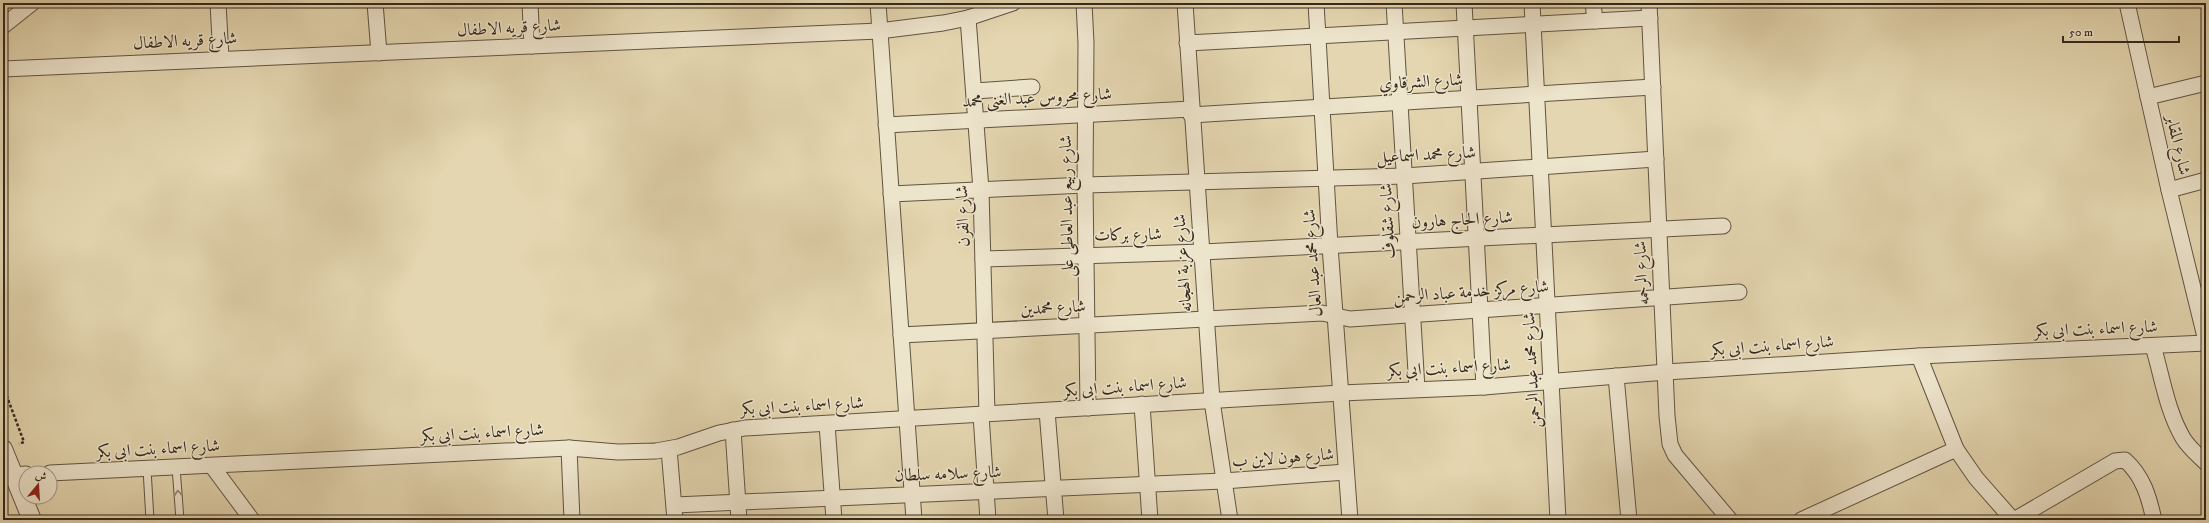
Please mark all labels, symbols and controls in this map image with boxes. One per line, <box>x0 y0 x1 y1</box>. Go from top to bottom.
street label: شارع قريه الاطفال <box>456 14 562 44</box>
scale bar <box>2063 18 2179 44</box>
text: 50 m <box>2069 25 2093 40</box>
street label: شارع قريه الاطفال <box>132 27 238 57</box>
street label: شارع الشرقاوي <box>1378 69 1464 97</box>
street label: شارع محروس عبد الغنى محمد <box>962 83 1112 115</box>
street label: شارع المقابر <box>2158 111 2196 178</box>
street label: شارع ربيع عبد العاطى على <box>1055 135 1083 277</box>
street label: شارع محمد اسماعيل <box>1376 141 1477 171</box>
street label: شارع شقلوف <box>1375 183 1403 259</box>
street label: شارع الفرن <box>951 185 977 247</box>
street label: شارع الحاج هارون <box>1411 206 1513 237</box>
street label: شارع محمد عبد العال <box>1298 208 1330 318</box>
street label: شارع عزبة الهجانه <box>1169 213 1199 313</box>
street label: شارع بركات <box>1094 223 1162 249</box>
street label: شارع الرحمه <box>1629 240 1657 306</box>
street label: شارع مركز خدمة عباد الرحمن <box>1392 276 1550 310</box>
street label: شارع محمدين <box>1020 295 1086 323</box>
street label: شارع محمد عبد الرحمن <box>1518 311 1548 429</box>
street label: شارع اسماء بنت ابى بكر <box>2032 316 2158 344</box>
street label: شارع اسماء بنت ابى بكر <box>1707 331 1835 363</box>
street label: شارع اسماء بنت ابى بكر <box>1385 354 1511 384</box>
street label: شارع اسماء بنت ابى بكر <box>1060 372 1188 404</box>
street label: شارع اسماء بنت ابى بكر <box>738 392 864 422</box>
street label: شارع اسماء بنت ابى بكر <box>418 419 544 449</box>
street label: شارع اسماء بنت ابى بكر <box>94 435 220 465</box>
street label: شارع هون لاين ب <box>1231 443 1335 475</box>
street label: شارع سلامه سلطان <box>894 461 1002 489</box>
north arrow <box>18 465 58 505</box>
text: ش <box>33 468 48 485</box>
one-way arrow <box>174 490 183 496</box>

